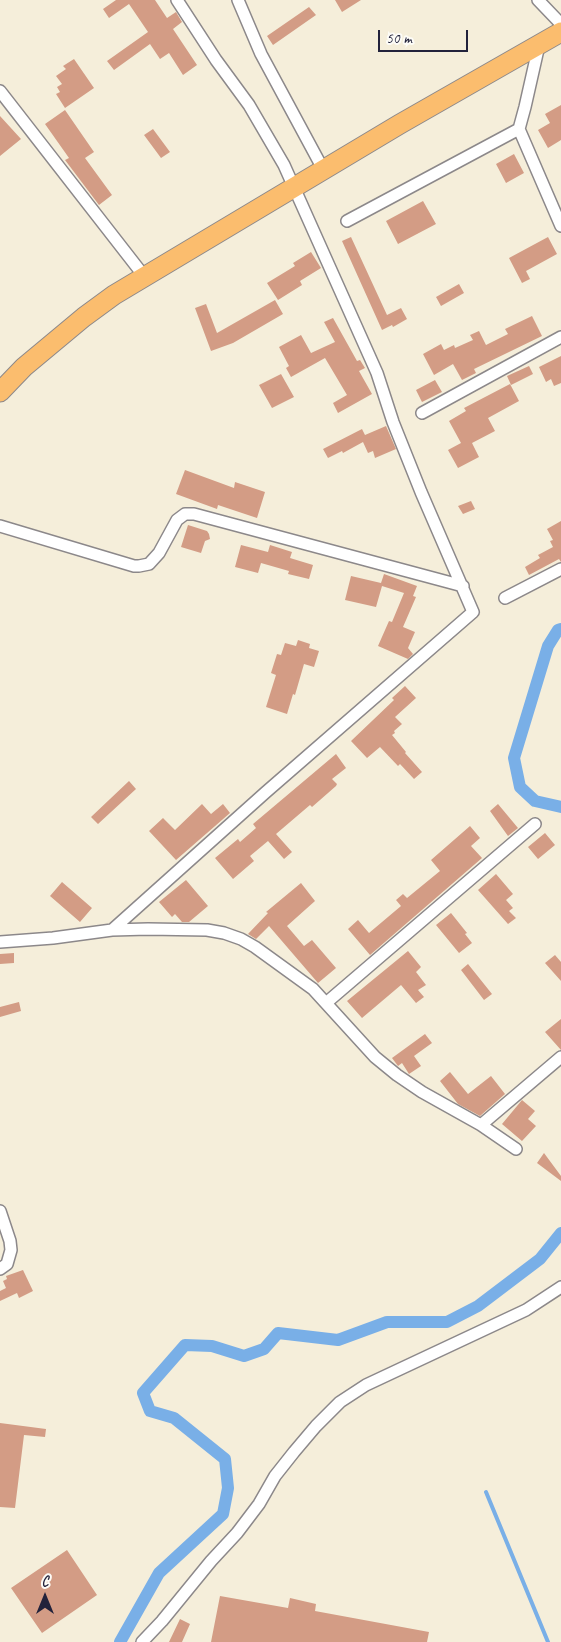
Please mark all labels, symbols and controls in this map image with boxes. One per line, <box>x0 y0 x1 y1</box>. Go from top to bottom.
scale bar <box>381 20 471 52</box>
text: 50 m <box>386 29 412 48</box>
north arrow <box>20 1572 70 1622</box>
text: С <box>42 1573 48 1590</box>

